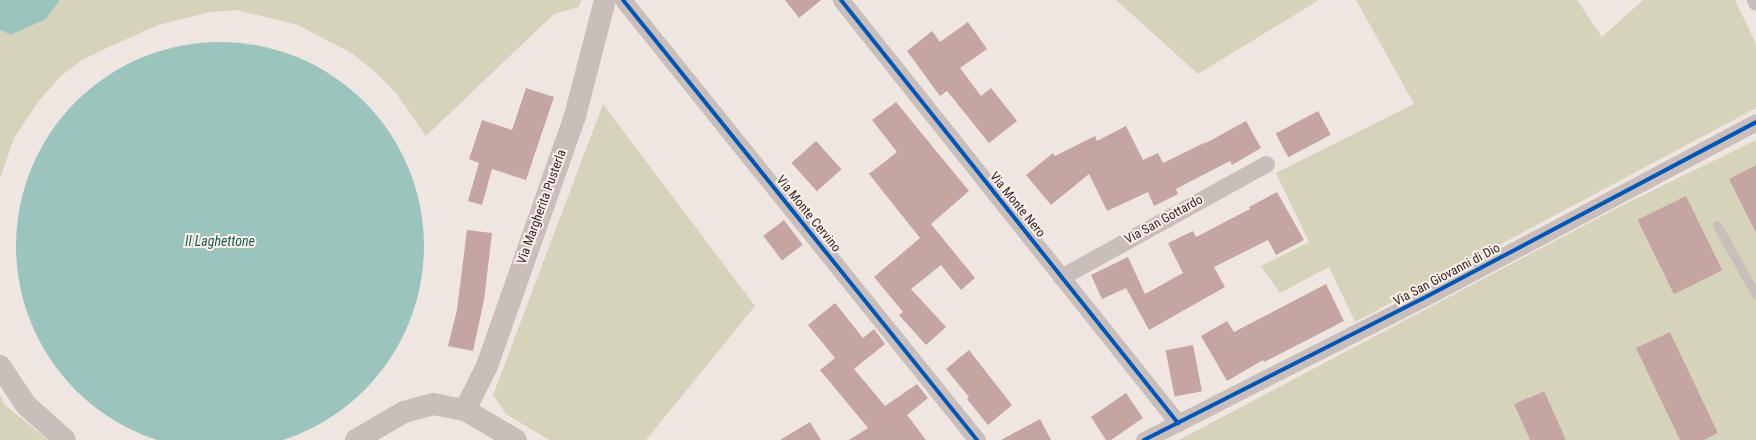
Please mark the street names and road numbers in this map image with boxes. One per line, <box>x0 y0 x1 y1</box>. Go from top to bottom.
street label: Via Margherita Pusterla <box>514 148 570 266</box>
street label: Via Monte Nero <box>986 169 1048 241</box>
street label: Via Monte Cervino <box>772 173 844 255</box>
street label: Via San Gottardo <box>1122 192 1206 248</box>
street label: Via San Giovanni di Dio <box>1391 240 1503 310</box>

